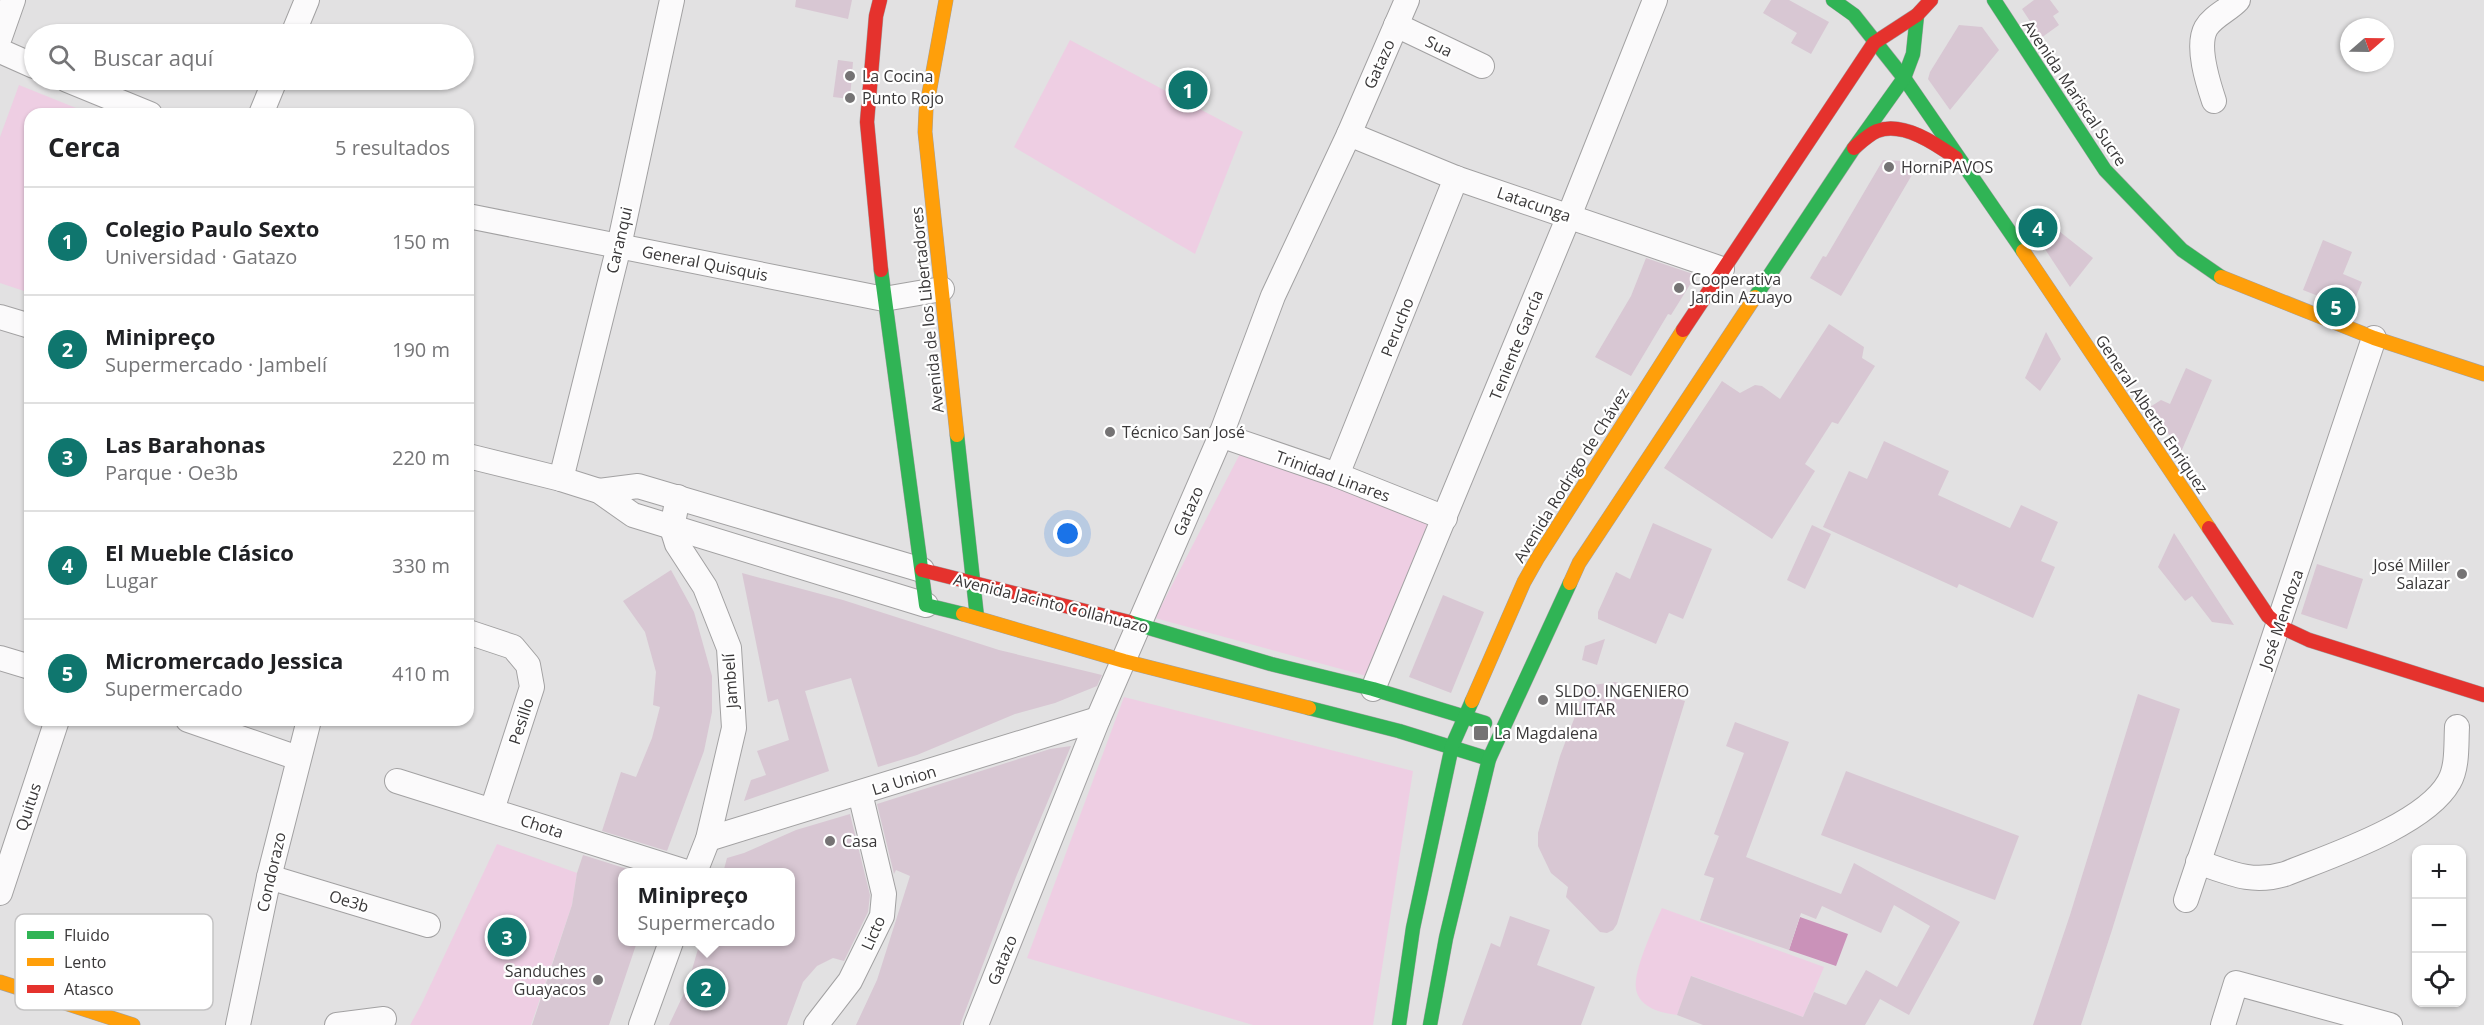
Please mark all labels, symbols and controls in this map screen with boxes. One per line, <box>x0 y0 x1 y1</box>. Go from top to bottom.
street label: Avenida Mariscal Sucre <box>2018 16 2132 170</box>
north arrow <box>2340 18 2394 72</box>
search box <box>24 24 474 90</box>
street label: Sua <box>1422 30 1456 62</box>
street label: Gatazo <box>1358 36 1400 92</box>
icon: search <box>45 41 78 74</box>
text: Buscar aquí <box>93 42 213 72</box>
place label: La Cocina <box>862 65 934 87</box>
pin: 1 <box>1168 68 1208 112</box>
marker: La Cocina <box>843 69 857 83</box>
place label: Punto Rojo <box>862 87 944 109</box>
marker: Punto Rojo <box>843 91 857 105</box>
text: Cerca <box>48 129 121 165</box>
text: 5 resultados <box>335 134 450 161</box>
place label: HorniPAVOS <box>1901 156 1994 178</box>
marker: HorniPAVOS <box>1882 160 1896 174</box>
street label: Latacunga <box>1494 181 1574 227</box>
street label: Caranqui <box>601 204 637 276</box>
street label: Avenida de los Libertadores <box>905 206 949 414</box>
pin: 4 <box>2018 206 2058 250</box>
text: Colegio Paulo Sexto <box>105 213 319 243</box>
text: 1 <box>62 228 73 255</box>
text: 150 m <box>392 228 450 255</box>
street label: General Quisquis <box>640 240 770 286</box>
text: Universidad · Gatazo <box>105 243 297 270</box>
place label: Cooperativa Jardin Azuayo <box>1689 268 1792 308</box>
marker: Cooperativa Jardin Azuayo <box>1672 281 1686 295</box>
pin: 5 <box>2316 284 2356 330</box>
street label: Teniente García <box>1484 287 1548 403</box>
street label: Perucho <box>1375 294 1419 360</box>
text: Minipreço <box>105 321 215 351</box>
street label: General Alberto Enriquez <box>2090 330 2214 498</box>
text: 2 <box>62 336 73 363</box>
text: 190 m <box>392 336 450 363</box>
text: Supermercado · Jambelí <box>105 351 327 378</box>
street label: Avenida Rodrigo de Chávez <box>1508 383 1634 567</box>
place label: Técnico San José <box>1122 421 1245 443</box>
marker: Técnico San José <box>1103 425 1117 439</box>
text: Las Barahonas <box>105 429 265 459</box>
text: 3 <box>62 444 73 471</box>
text: 220 m <box>392 444 450 471</box>
street label: Trinidad Linares <box>1273 445 1393 507</box>
text: Parque · Oe3b <box>105 459 238 486</box>
street label: Gatazo <box>1168 483 1208 539</box>
your location <box>1053 519 1082 548</box>
text: El Mueble Clásico <box>105 537 294 567</box>
text: 4 <box>62 552 73 579</box>
text: 330 m <box>392 552 450 579</box>
place label: José Miller Salazar <box>2371 554 2450 594</box>
street label: José Mendoza <box>2253 566 2308 673</box>
text: Lugar <box>105 567 158 594</box>
marker: José Miller Salazar <box>2455 567 2469 581</box>
street label: Avenida Jacinto Collahuazo <box>951 568 1151 638</box>
text: Micromercado Jessica <box>105 645 343 675</box>
street label: Jambelí <box>717 652 743 711</box>
text: 5 <box>62 660 73 687</box>
text: 410 m <box>392 660 450 687</box>
text: Supermercado <box>105 675 243 702</box>
place label: SLDO. INGENIERO MILITAR <box>1555 680 1689 720</box>
marker: SLDO. INGENIERO MILITAR <box>1536 693 1550 707</box>
street label: Pesillo <box>503 695 539 747</box>
place label: La Magdalena <box>1494 722 1598 744</box>
marker: La Magdalena <box>1472 724 1490 742</box>
street label: La Union <box>869 760 939 800</box>
street label: Quitus <box>10 780 46 834</box>
street label: Chota <box>518 809 566 843</box>
street label: Condorazo <box>251 830 291 914</box>
place label: Casa <box>842 830 877 852</box>
marker: Casa <box>823 834 837 848</box>
map controls <box>2412 845 2466 1007</box>
button: + <box>2412 845 2466 899</box>
popup <box>618 868 795 946</box>
text: Minipreço <box>638 879 748 909</box>
street label: Oe3b <box>326 885 372 917</box>
button: − <box>2412 899 2466 953</box>
text: Supermercado <box>638 909 775 936</box>
street label: Licto <box>856 912 890 954</box>
legend <box>15 914 213 1010</box>
pin: 3 <box>488 914 526 960</box>
text: Fluido <box>64 924 110 946</box>
street label: Gatazo <box>982 932 1022 988</box>
text: Lento <box>64 951 106 973</box>
button: locate <box>2412 953 2466 1007</box>
place label: Sanduches Guayacos <box>505 960 586 1000</box>
pin: 2 <box>686 966 726 1010</box>
marker: Sanduches Guayacos <box>591 973 605 987</box>
text: Atasco <box>64 978 114 1000</box>

